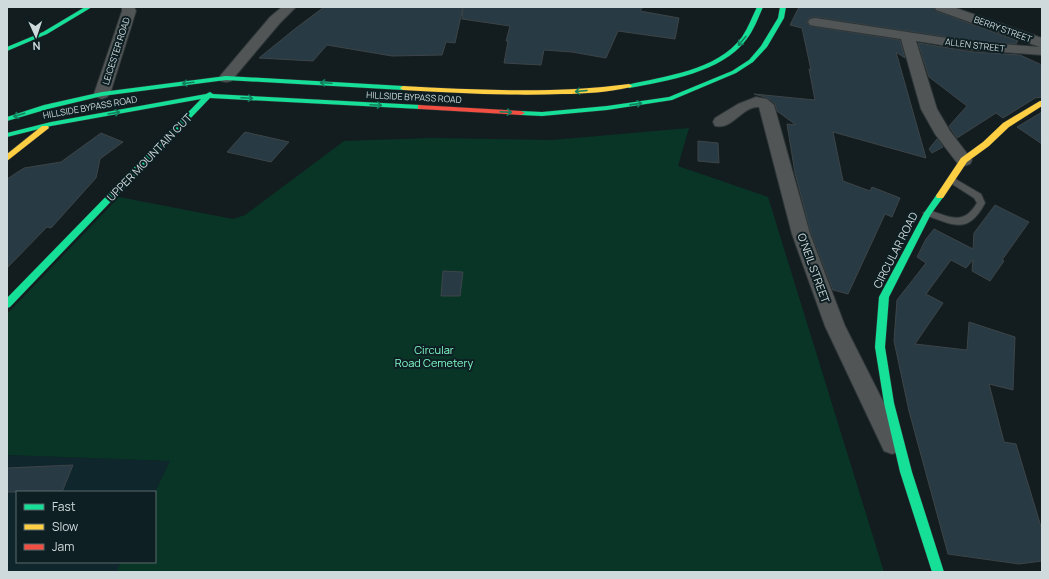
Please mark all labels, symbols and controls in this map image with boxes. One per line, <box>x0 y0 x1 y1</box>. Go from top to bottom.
street label: BERRY STREET <box>972 13 1034 46</box>
street label: LEICESTER ROAD <box>99 15 133 87</box>
north arrow <box>16 16 56 56</box>
street label: ALLEN STREET <box>944 35 1006 55</box>
one-way arrow <box>737 36 746 46</box>
text: N <box>32 39 41 54</box>
one-way arrow <box>182 79 195 87</box>
one-way arrow <box>320 79 333 86</box>
street label: HILLSIDE BYPASS ROAD <box>366 88 462 106</box>
one-way arrow <box>575 88 588 95</box>
street label: HILLSIDE BYPASS ROAD <box>42 92 138 122</box>
one-way arrow <box>240 95 253 102</box>
one-way arrow <box>629 100 642 108</box>
one-way arrow <box>369 101 382 109</box>
one-way arrow <box>107 108 120 116</box>
one-way arrow <box>499 108 512 115</box>
street label: UPPER MOUNTAIN CUT <box>103 110 195 204</box>
one-way arrow <box>13 112 26 119</box>
street label: CIRCULAR ROAD <box>869 209 921 291</box>
street label: O'NEIL STREET <box>794 231 834 305</box>
park label: Circular Road Cemetery <box>395 342 473 370</box>
legend <box>16 491 156 563</box>
text: Fast <box>52 498 76 515</box>
text: Slow <box>52 518 78 535</box>
text: Jam <box>52 538 74 555</box>

